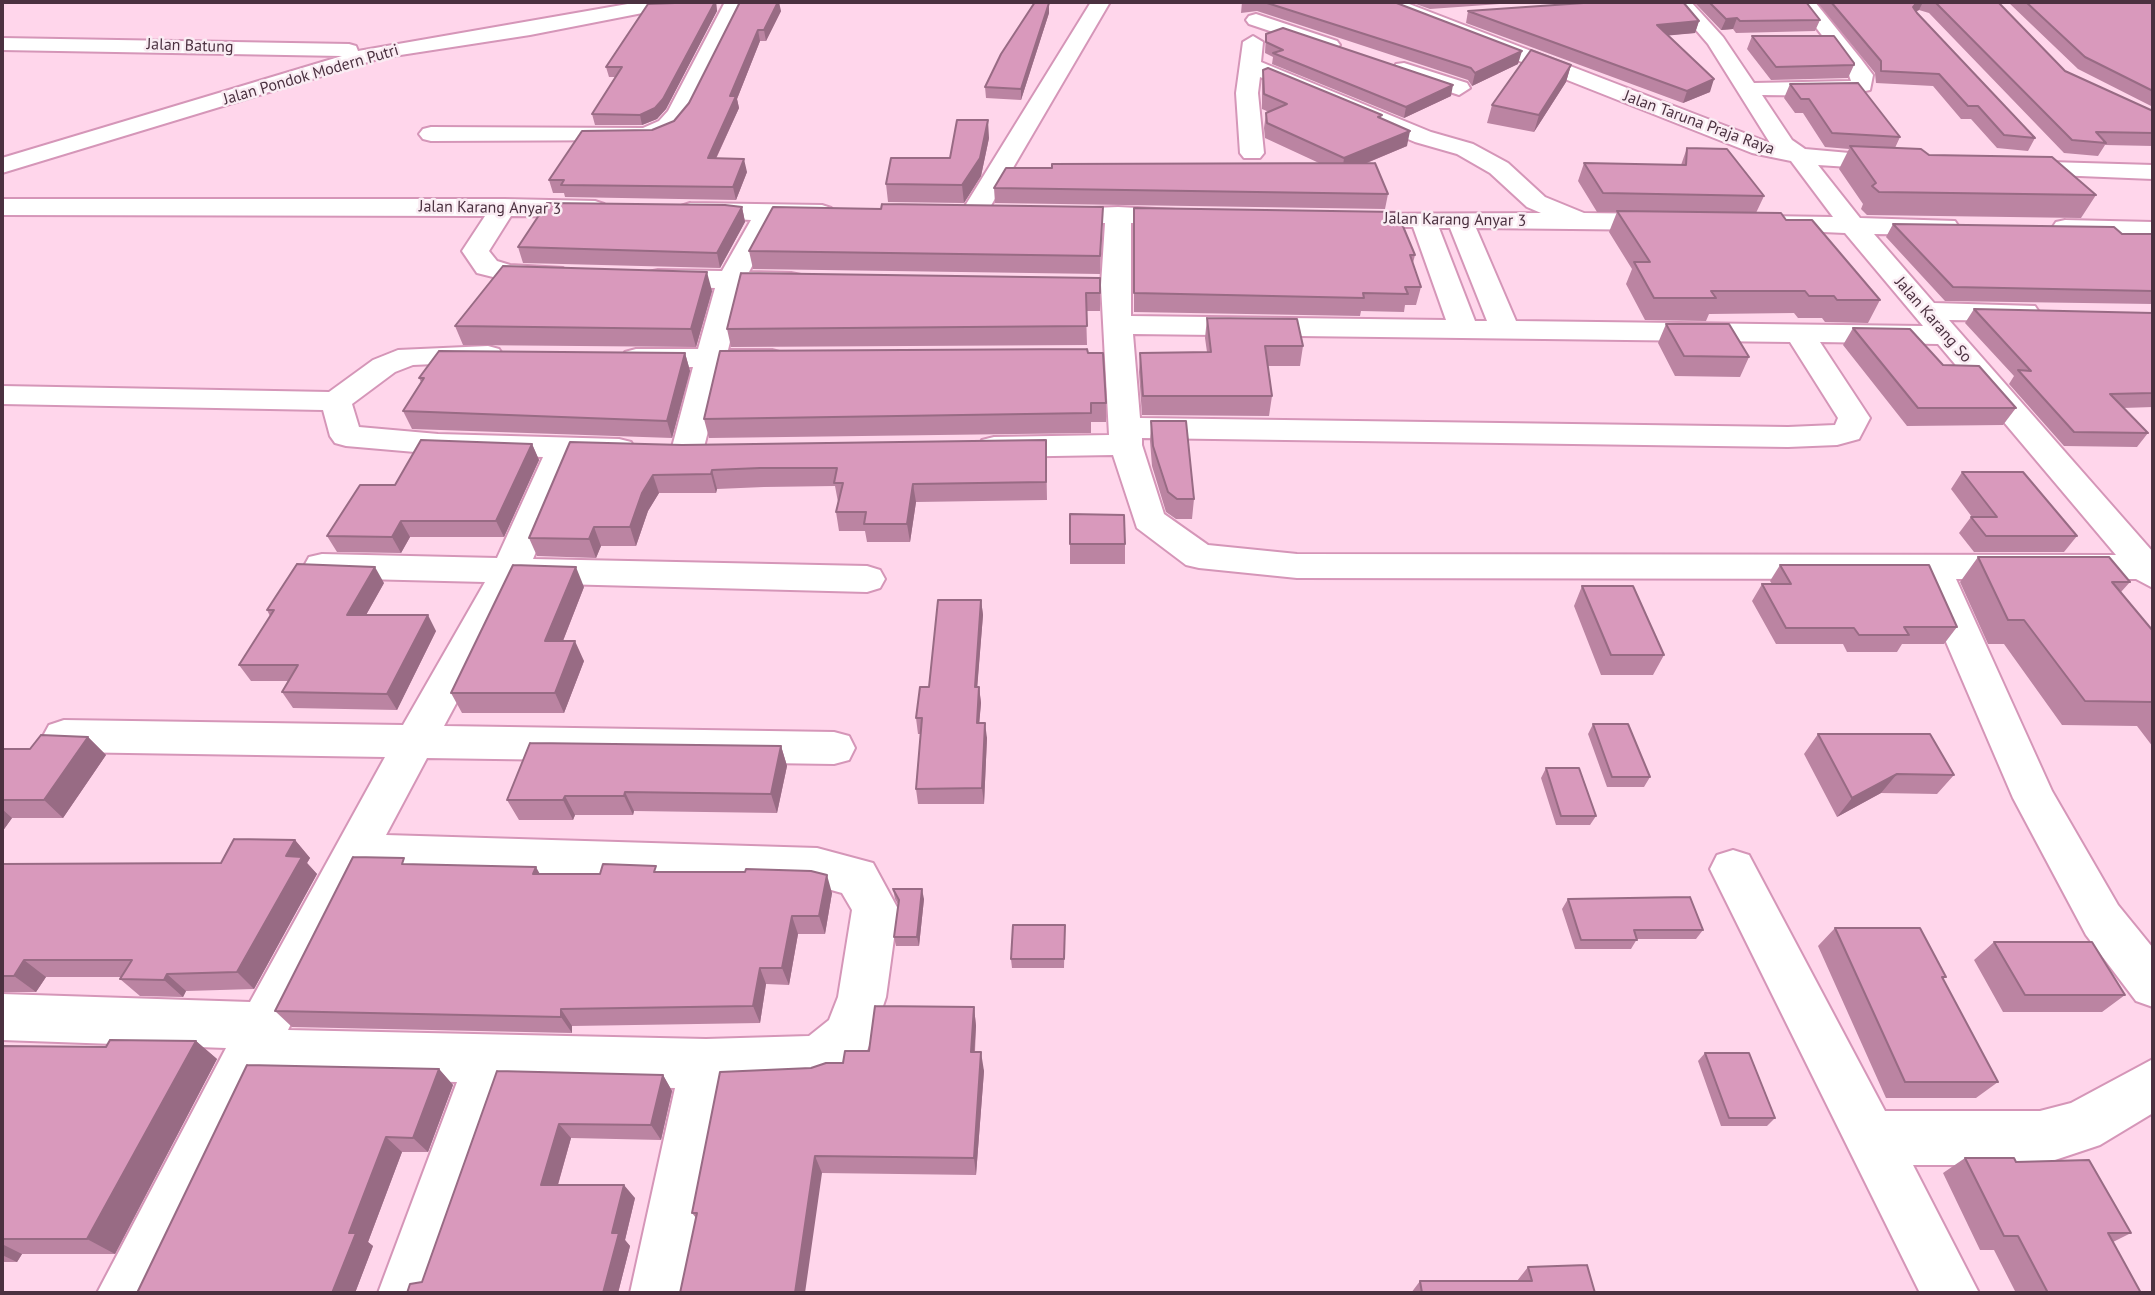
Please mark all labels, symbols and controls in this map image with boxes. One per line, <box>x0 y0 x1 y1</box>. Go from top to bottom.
street label: Jalan Batung <box>146 35 234 57</box>
street label: Jalan Pondok Modern Putri <box>221 41 401 109</box>
street label: Jalan Taruna Praja Raya <box>1621 87 1777 159</box>
street label: Jalan Karang Anyar 3 <box>419 197 561 219</box>
street label: Jalan Karang Anyar 3 <box>1384 209 1526 231</box>
street label: Jalan Karang So <box>1890 273 1976 367</box>

